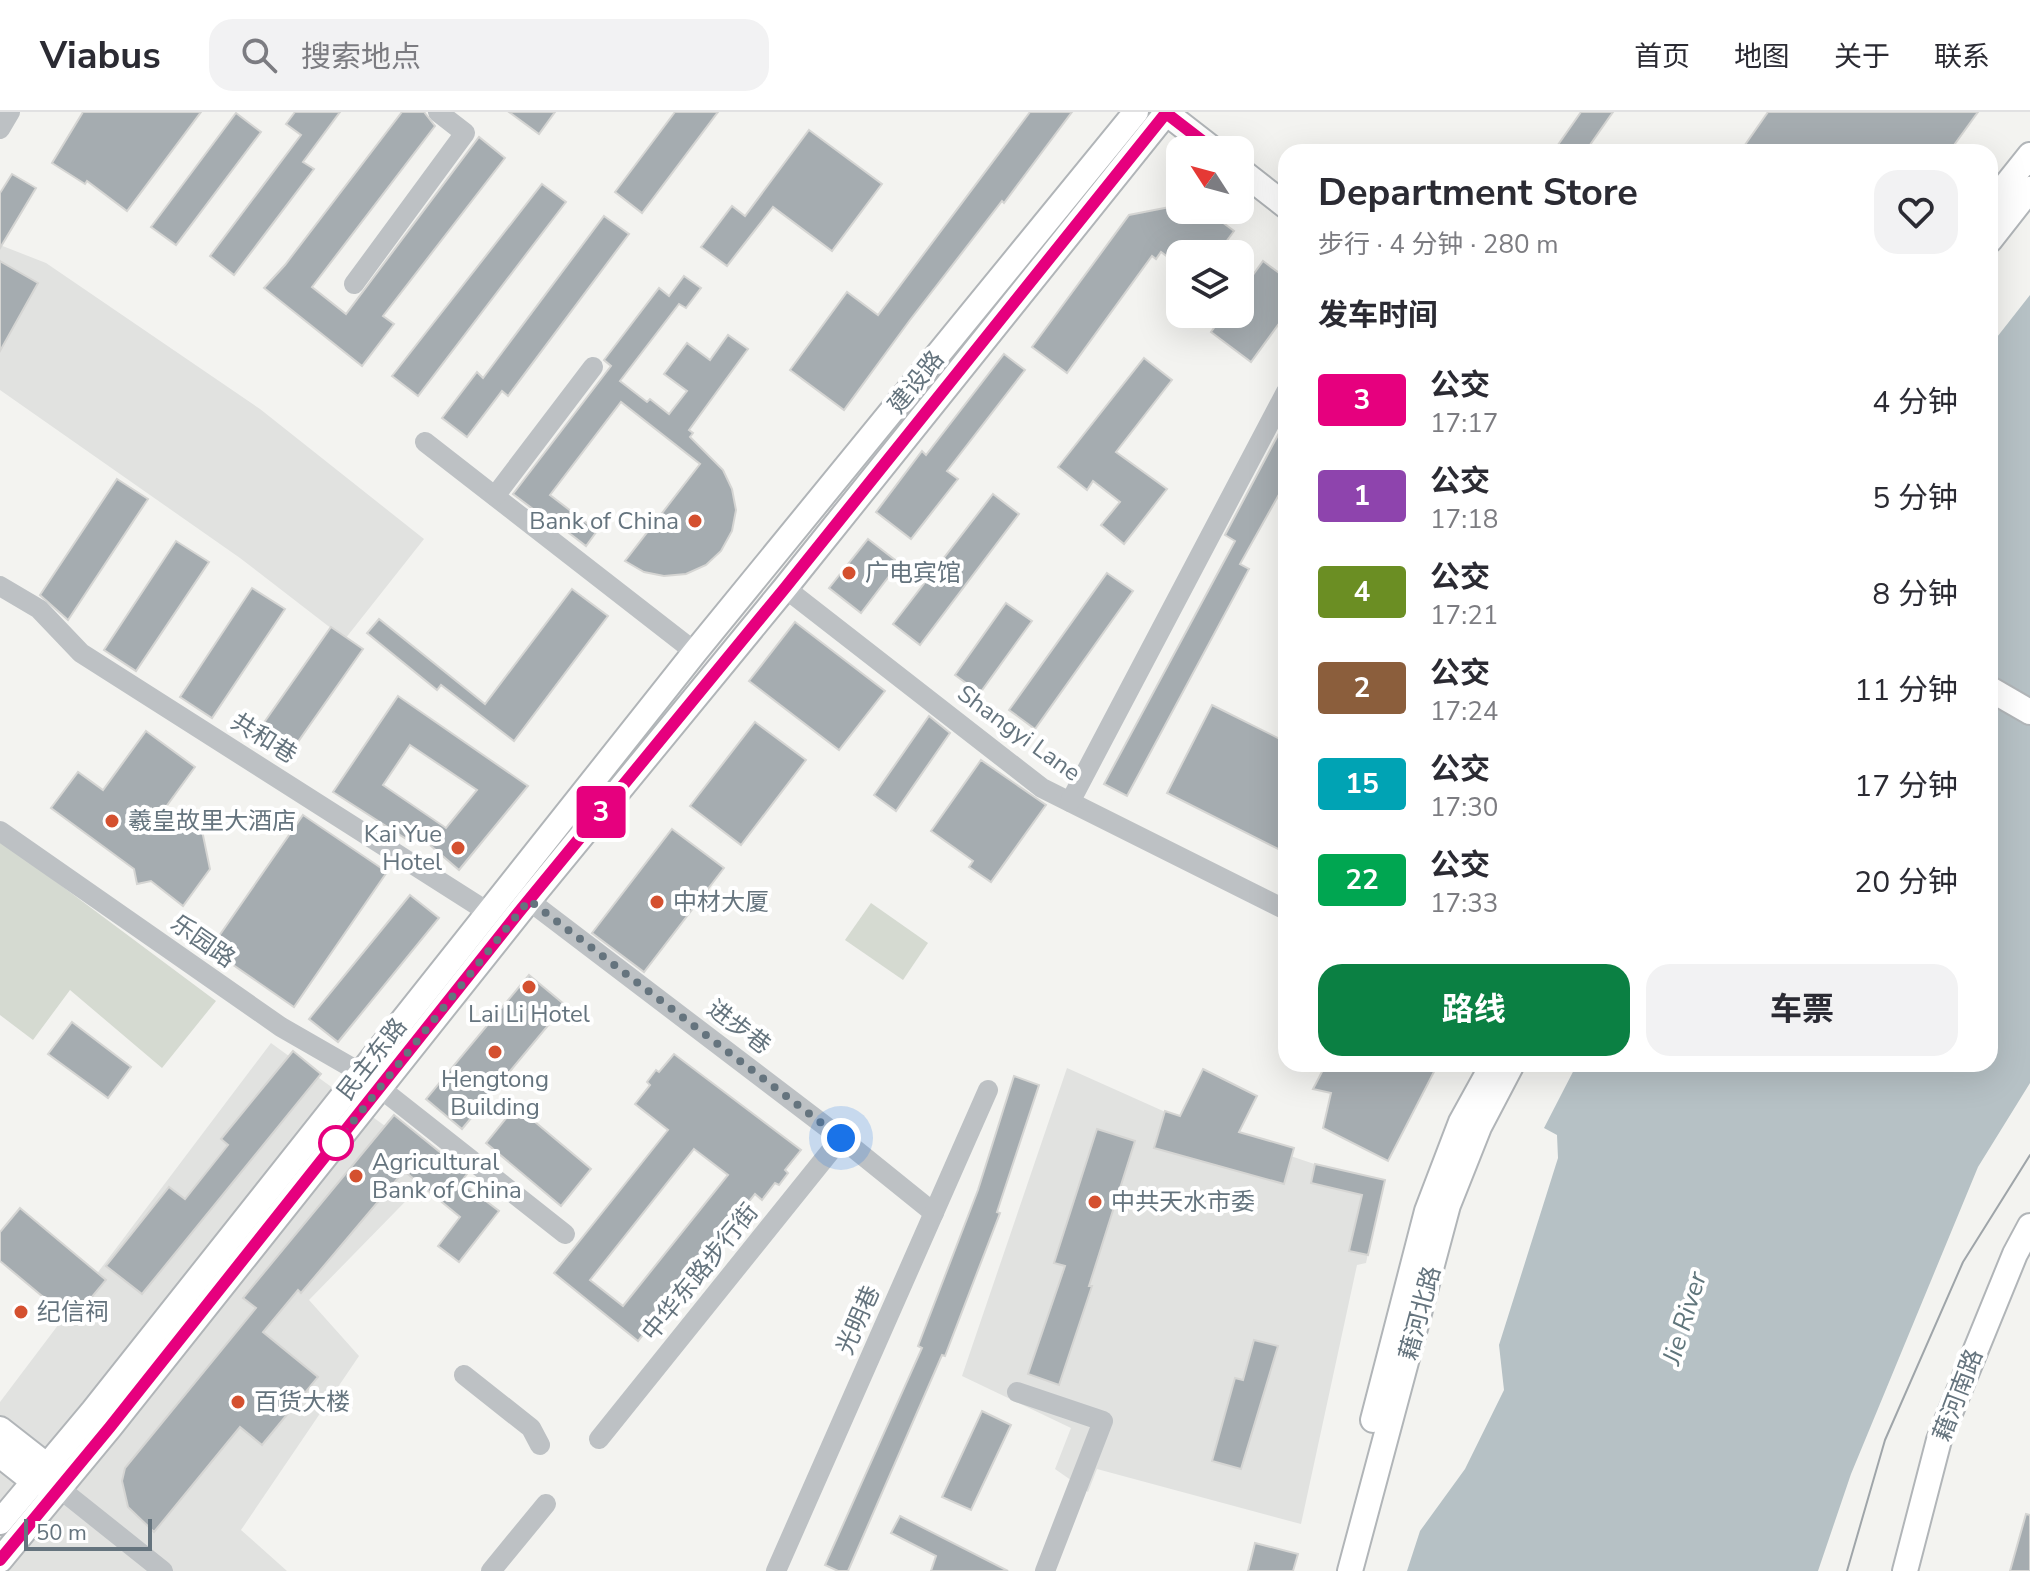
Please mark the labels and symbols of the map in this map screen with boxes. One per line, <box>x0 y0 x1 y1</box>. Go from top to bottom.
north arrow <box>1166 136 1254 224</box>
street label: 建设路 <box>881 344 951 420</box>
place label: Bank of China <box>529 505 679 537</box>
marker: Bank of China <box>686 512 704 530</box>
place label: 广电宾馆 <box>865 557 961 589</box>
marker: 广电宾馆 <box>840 564 858 582</box>
street label: Shangyi Lane <box>951 677 1087 789</box>
street label: 共和巷 <box>225 705 303 771</box>
line badge: 3 <box>575 786 627 838</box>
place label: 羲皇故里大酒店 <box>128 805 296 837</box>
marker: 羲皇故里大酒店 <box>103 812 121 830</box>
place label: Kai Yue Hotel <box>364 818 442 878</box>
marker: Kai Yue Hotel <box>449 839 467 857</box>
place label: 中材大厦 <box>673 886 769 918</box>
marker: 中材大厦 <box>648 893 666 911</box>
street label: 乐园路 <box>164 907 242 975</box>
marker: Lai Li Hotel <box>520 978 538 996</box>
street label: 进步巷 <box>701 993 777 1061</box>
place label: Lai Li Hotel <box>468 998 590 1030</box>
street label: 民主东路 <box>330 1011 414 1107</box>
marker: Hengtong Building <box>486 1043 504 1061</box>
place label: Hengtong Building <box>441 1063 549 1123</box>
your location <box>821 1118 861 1158</box>
unlabelled marker <box>319 1126 353 1160</box>
place label: Agricultural Bank of China <box>372 1146 522 1206</box>
marker: Agricultural Bank of China <box>347 1167 365 1185</box>
place label: 中共天水市委 <box>1111 1186 1255 1218</box>
marker: 中共天水市委 <box>1086 1193 1104 1211</box>
street label: 中华东路步行街 <box>635 1197 765 1347</box>
street label: 藉河北路 <box>1392 1262 1448 1364</box>
water label: Jie River <box>1653 1267 1715 1370</box>
street label: 光明巷 <box>829 1281 887 1359</box>
place label: 纪信祠 <box>37 1296 109 1328</box>
marker: 纪信祠 <box>12 1303 30 1321</box>
street label: 藉河南路 <box>1926 1344 1990 1446</box>
place label: 百货大楼 <box>254 1386 350 1418</box>
marker: 百货大楼 <box>229 1393 247 1411</box>
scale bar <box>24 1515 152 1551</box>

